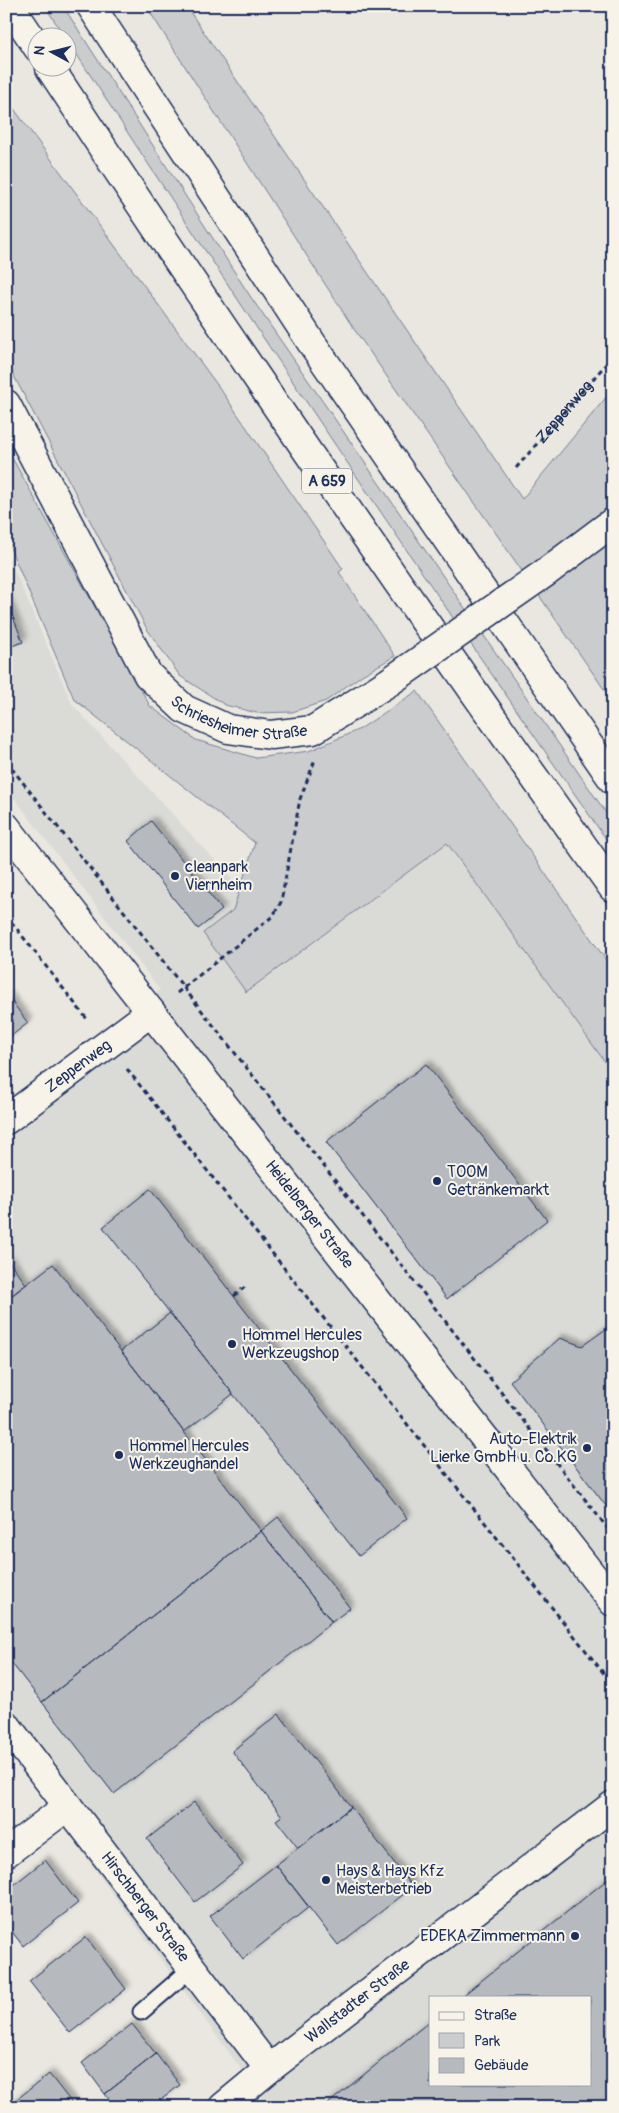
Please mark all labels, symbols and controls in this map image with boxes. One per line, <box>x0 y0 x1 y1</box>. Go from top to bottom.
north arrow <box>28 28 78 78</box>
text: N <box>31 45 49 56</box>
street label: Zeppenweg <box>532 376 597 448</box>
road number: A 659 <box>302 468 352 494</box>
street label: Schriesheimer Straße <box>166 691 309 745</box>
place label: cleanpark Viernheim <box>185 857 252 895</box>
marker: cleanpark Viernheim <box>169 870 181 882</box>
street label: Zeppenweg <box>41 1035 115 1097</box>
street label: Heidelberger Straße <box>261 1156 358 1273</box>
place label: TOOM Getränkemarkt <box>447 1162 550 1200</box>
marker: TOOM Getränkemarkt <box>431 1175 443 1187</box>
place label: Hommel Hercules Werkzeugshop <box>242 1325 362 1363</box>
marker: Hommel Hercules Werkzeugshop <box>226 1338 238 1350</box>
place label: Auto-Elektrik Lierke GmbH u. Co.KG <box>430 1429 577 1467</box>
place label: Hommel Hercules Werkzeughandel <box>129 1436 249 1474</box>
marker: Auto-Elektrik Lierke GmbH u. Co.KG <box>581 1442 593 1454</box>
marker: Hommel Hercules Werkzeughandel <box>113 1449 125 1461</box>
street label: Hirschberger Straße <box>97 1848 194 1966</box>
place label: Hays & Hays Kfz Meisterbetrieb <box>336 1861 444 1899</box>
marker: Hays & Hays Kfz Meisterbetrieb <box>320 1874 332 1886</box>
place label: EDEKA Zimmermann <box>420 1926 565 1946</box>
marker: EDEKA Zimmermann <box>569 1930 581 1942</box>
street label: Wallstadter Straße <box>301 1955 414 2048</box>
legend <box>429 1996 592 2086</box>
text: Straße <box>474 2006 517 2025</box>
text: Park <box>474 2032 501 2051</box>
text: Gebäude <box>474 2056 529 2075</box>

